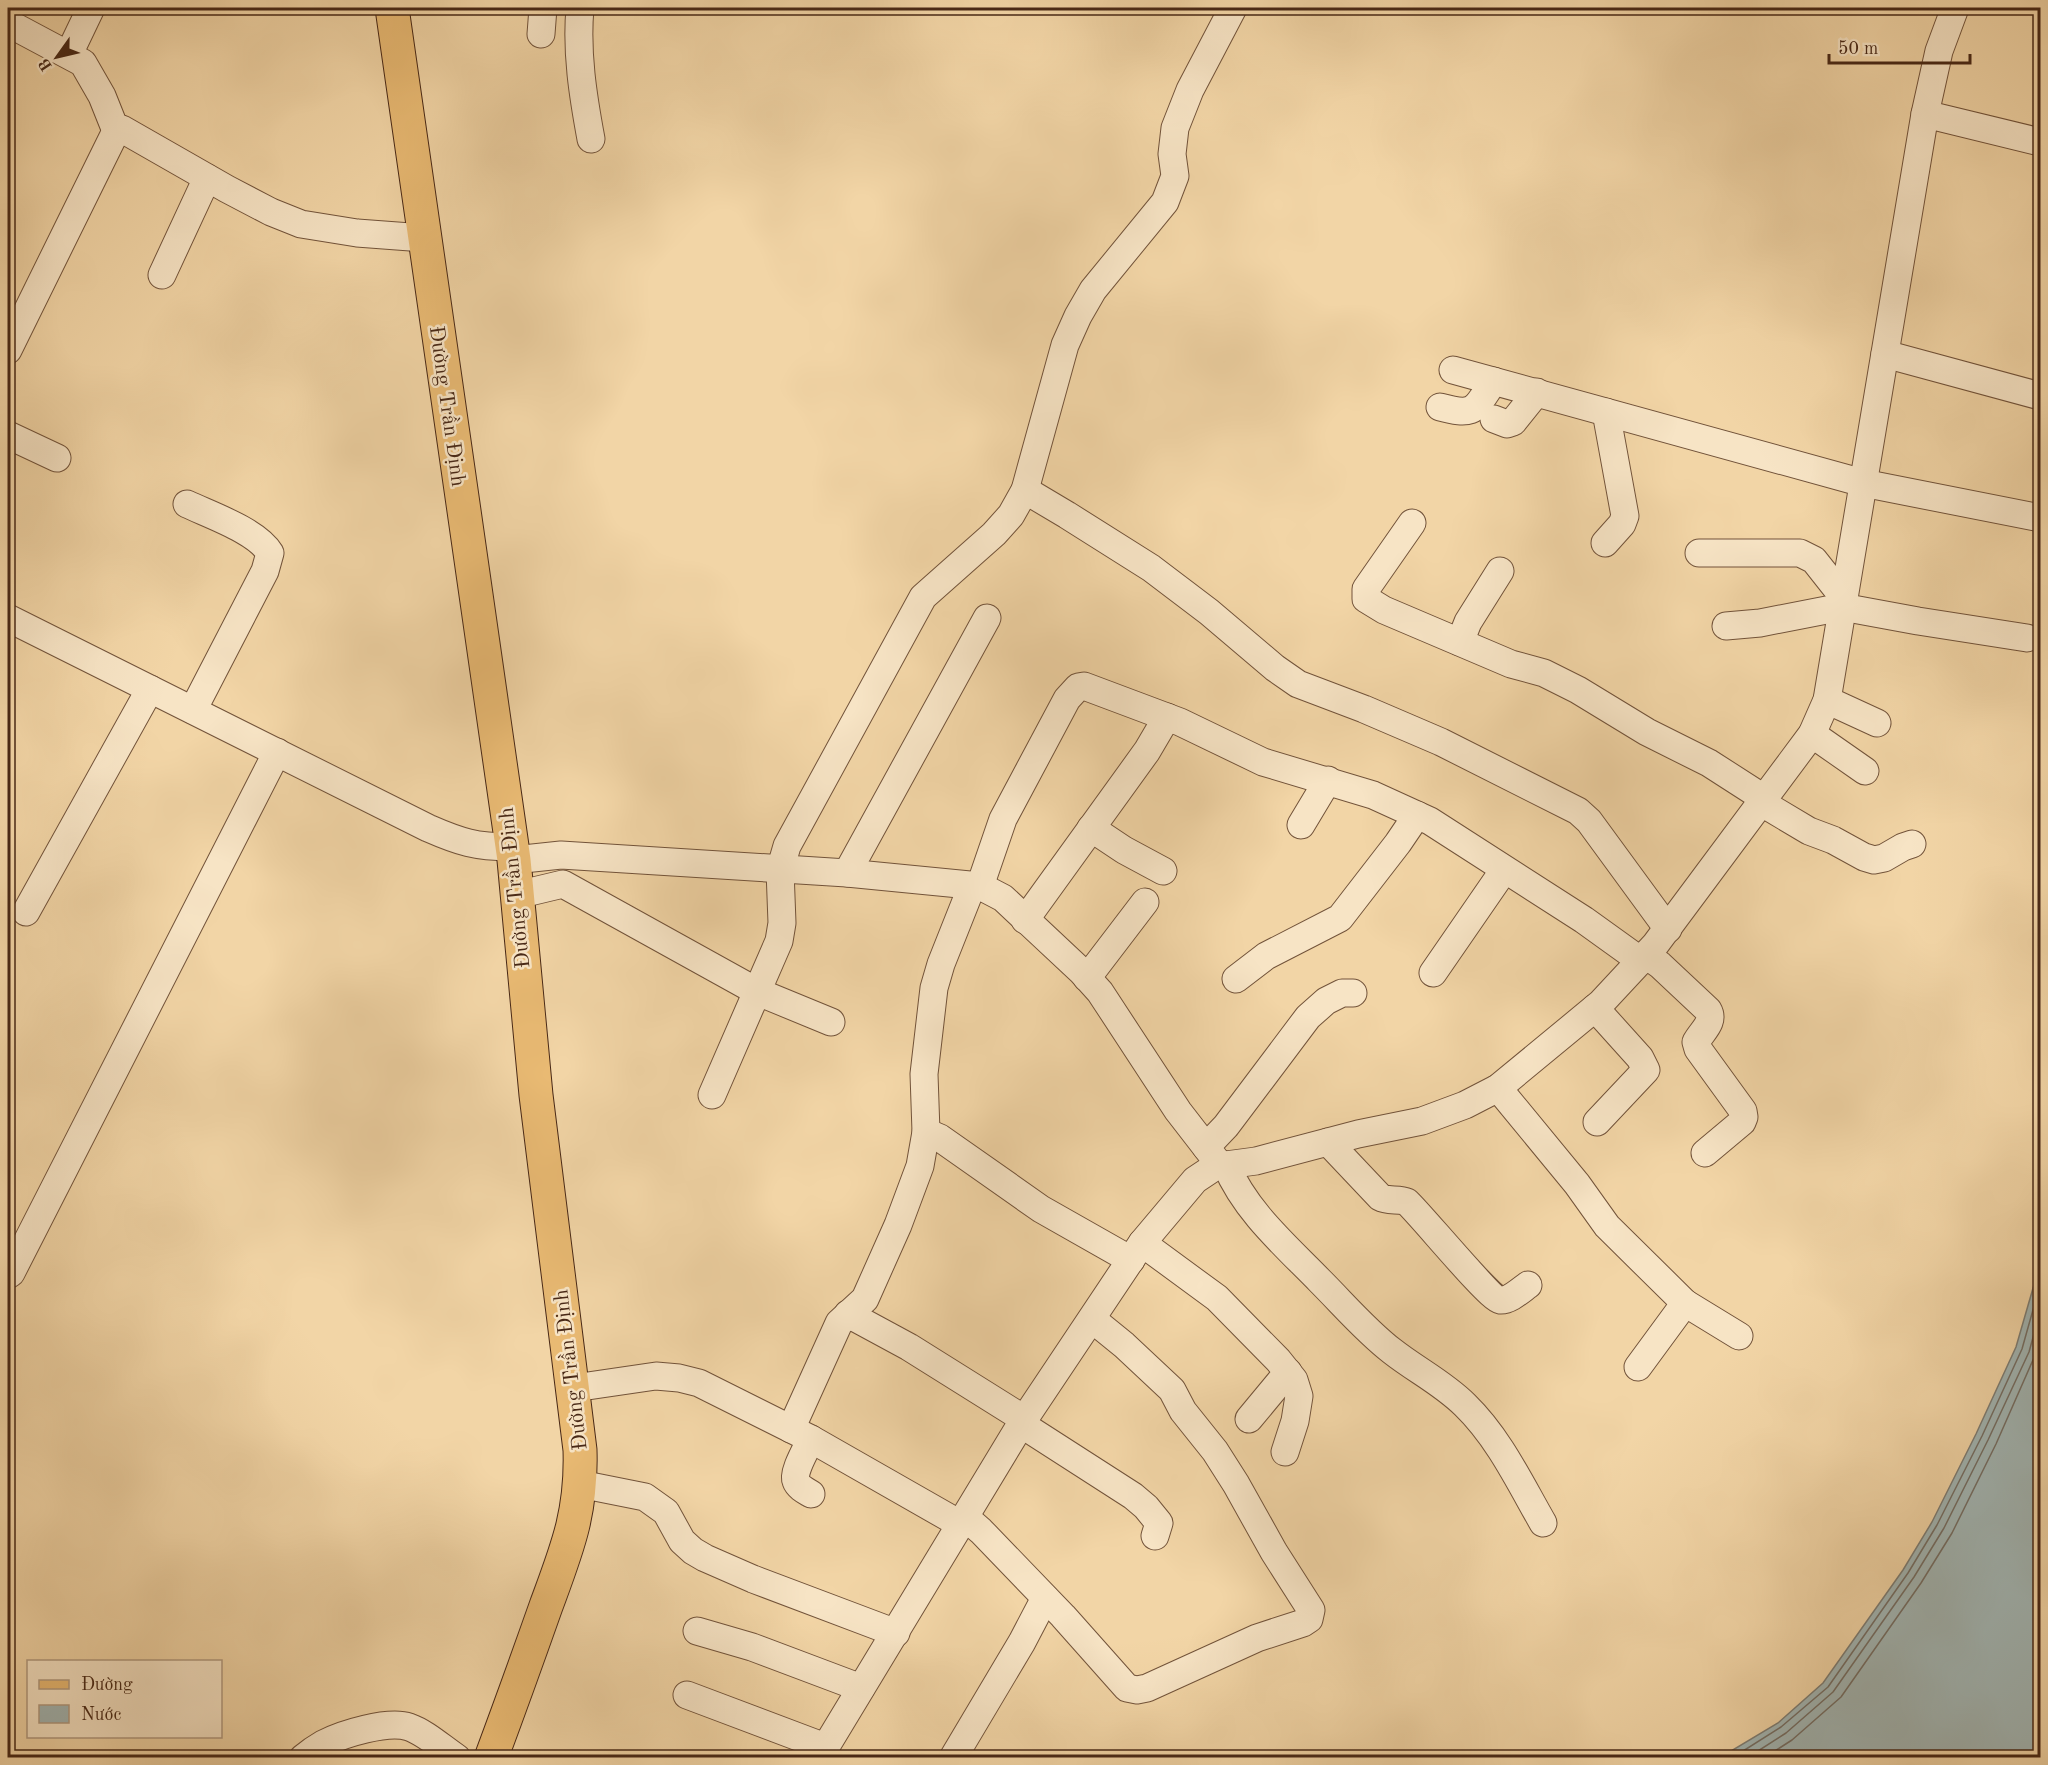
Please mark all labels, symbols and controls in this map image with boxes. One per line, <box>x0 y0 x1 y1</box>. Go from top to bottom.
north arrow <box>27 27 87 87</box>
scale bar <box>1829 27 1970 65</box>
text: 50 m <box>1838 40 1878 58</box>
text: B <box>36 55 56 73</box>
street label: Đường Trần Định <box>425 324 470 488</box>
street label: Đường Trần Định <box>495 806 534 970</box>
street label: Đường Trần Định <box>549 1288 592 1452</box>
legend <box>27 1660 222 1738</box>
text: Đường <box>81 1676 133 1694</box>
text: Nước <box>81 1706 121 1724</box>

